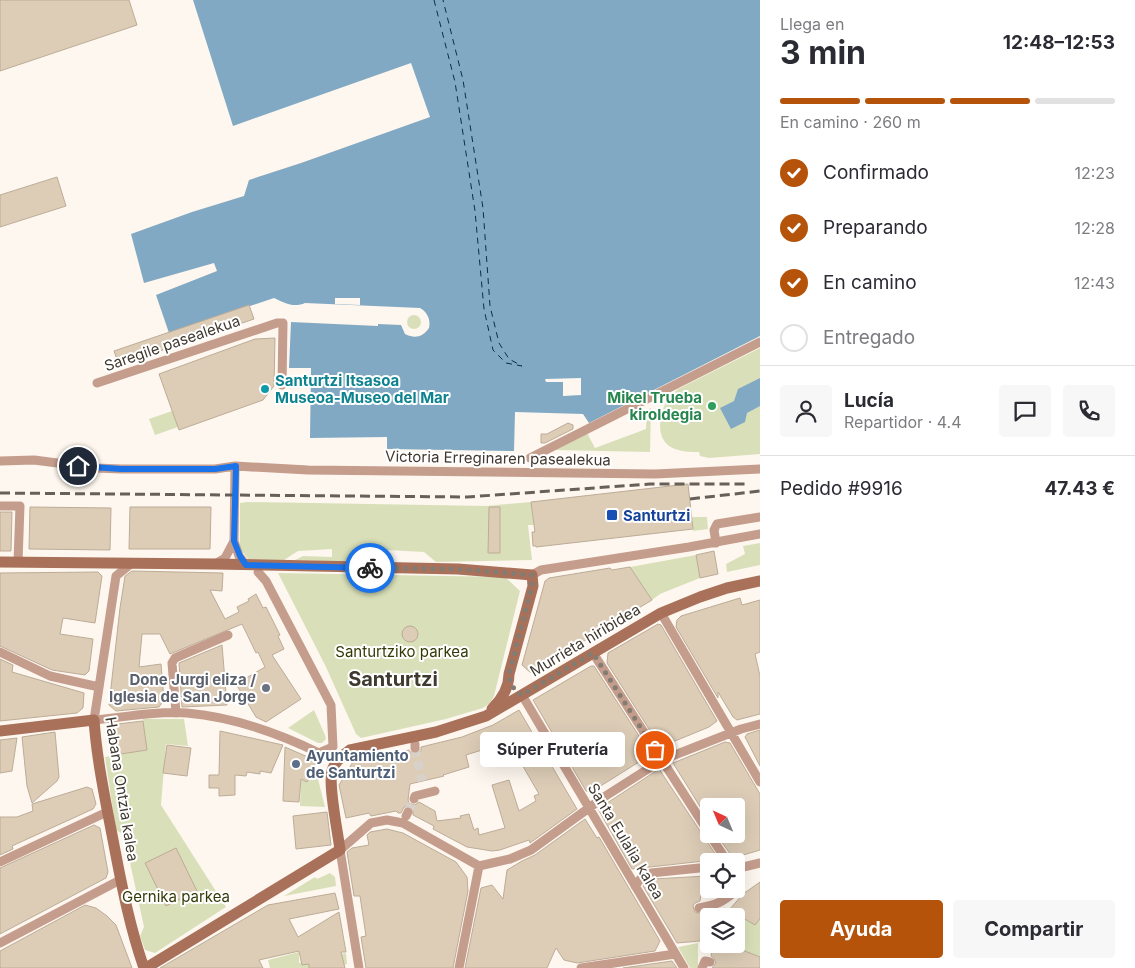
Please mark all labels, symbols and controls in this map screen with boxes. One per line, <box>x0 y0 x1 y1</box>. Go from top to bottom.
text: Llega en <box>780 14 844 34</box>
text: 12:48–12:53 <box>1003 31 1115 54</box>
text: 3 min <box>780 33 866 72</box>
text: En camino · 260 m <box>780 112 921 132</box>
icon: check <box>780 159 808 187</box>
text: Confirmado <box>823 161 929 184</box>
text: 12:23 <box>1074 163 1115 183</box>
icon: check <box>780 214 808 242</box>
text: Preparando <box>823 216 928 239</box>
text: 12:28 <box>1074 218 1115 238</box>
icon: check <box>780 269 808 297</box>
text: En camino <box>823 271 917 294</box>
text: 12:43 <box>1074 273 1115 293</box>
street label: Saregile pasealekua <box>102 311 242 375</box>
text: Entregado <box>823 326 915 349</box>
place label: Santurtzi Itsasoa Museoa-Museo del Mar <box>275 371 449 407</box>
marker: Santurtzi Itsasoa Museoa-Museo del Mar <box>259 383 271 395</box>
button: person <box>780 385 832 437</box>
button: chat <box>999 385 1051 437</box>
button: phone <box>1063 385 1115 437</box>
place label: Mikel Trueba kiroldegia <box>607 388 702 424</box>
text: Lucía <box>844 389 894 412</box>
marker: Mikel Trueba kiroldegia <box>706 400 718 412</box>
text: Repartidor · 4.4 <box>844 412 961 432</box>
pin <box>57 445 99 487</box>
street label: Victoria Erreginaren pasealekua <box>385 447 611 469</box>
icon: home <box>64 452 92 480</box>
text: Pedido #9916 <box>780 477 903 500</box>
text: 47.43 € <box>1045 477 1115 500</box>
place label: Santurtzi <box>623 506 690 525</box>
marker: Santurtzi <box>605 508 619 522</box>
courier <box>345 543 395 593</box>
icon: bike <box>356 554 384 582</box>
street label: Murrieta hiribidea <box>526 600 644 680</box>
park label: Santurtziko parkea <box>335 642 469 661</box>
district label: Santurtzi <box>348 667 438 691</box>
place label: Done Jurgi eliza / Iglesia de San Jorge <box>109 670 256 706</box>
marker: Done Jurgi eliza / Iglesia de San Jorge <box>260 682 272 694</box>
street label: Habana Ontzia kalea <box>101 715 143 863</box>
pin <box>634 729 676 771</box>
callout: Súper Frutería <box>480 732 625 768</box>
icon: bag <box>641 736 669 764</box>
text: Súper Frutería <box>497 739 608 759</box>
place label: Ayuntamiento de Santurtzi <box>306 746 409 782</box>
marker: Ayuntamiento de Santurtzi <box>290 758 302 770</box>
street label: Santa Eulalia kalea <box>584 780 668 902</box>
north arrow <box>700 798 745 842</box>
map controls <box>700 798 745 953</box>
button: locate <box>700 853 745 898</box>
park label: Gernika parkea <box>122 887 230 906</box>
button: Ayuda <box>780 900 943 958</box>
button: Compartir <box>953 900 1115 958</box>
button: layers <box>700 908 745 953</box>

